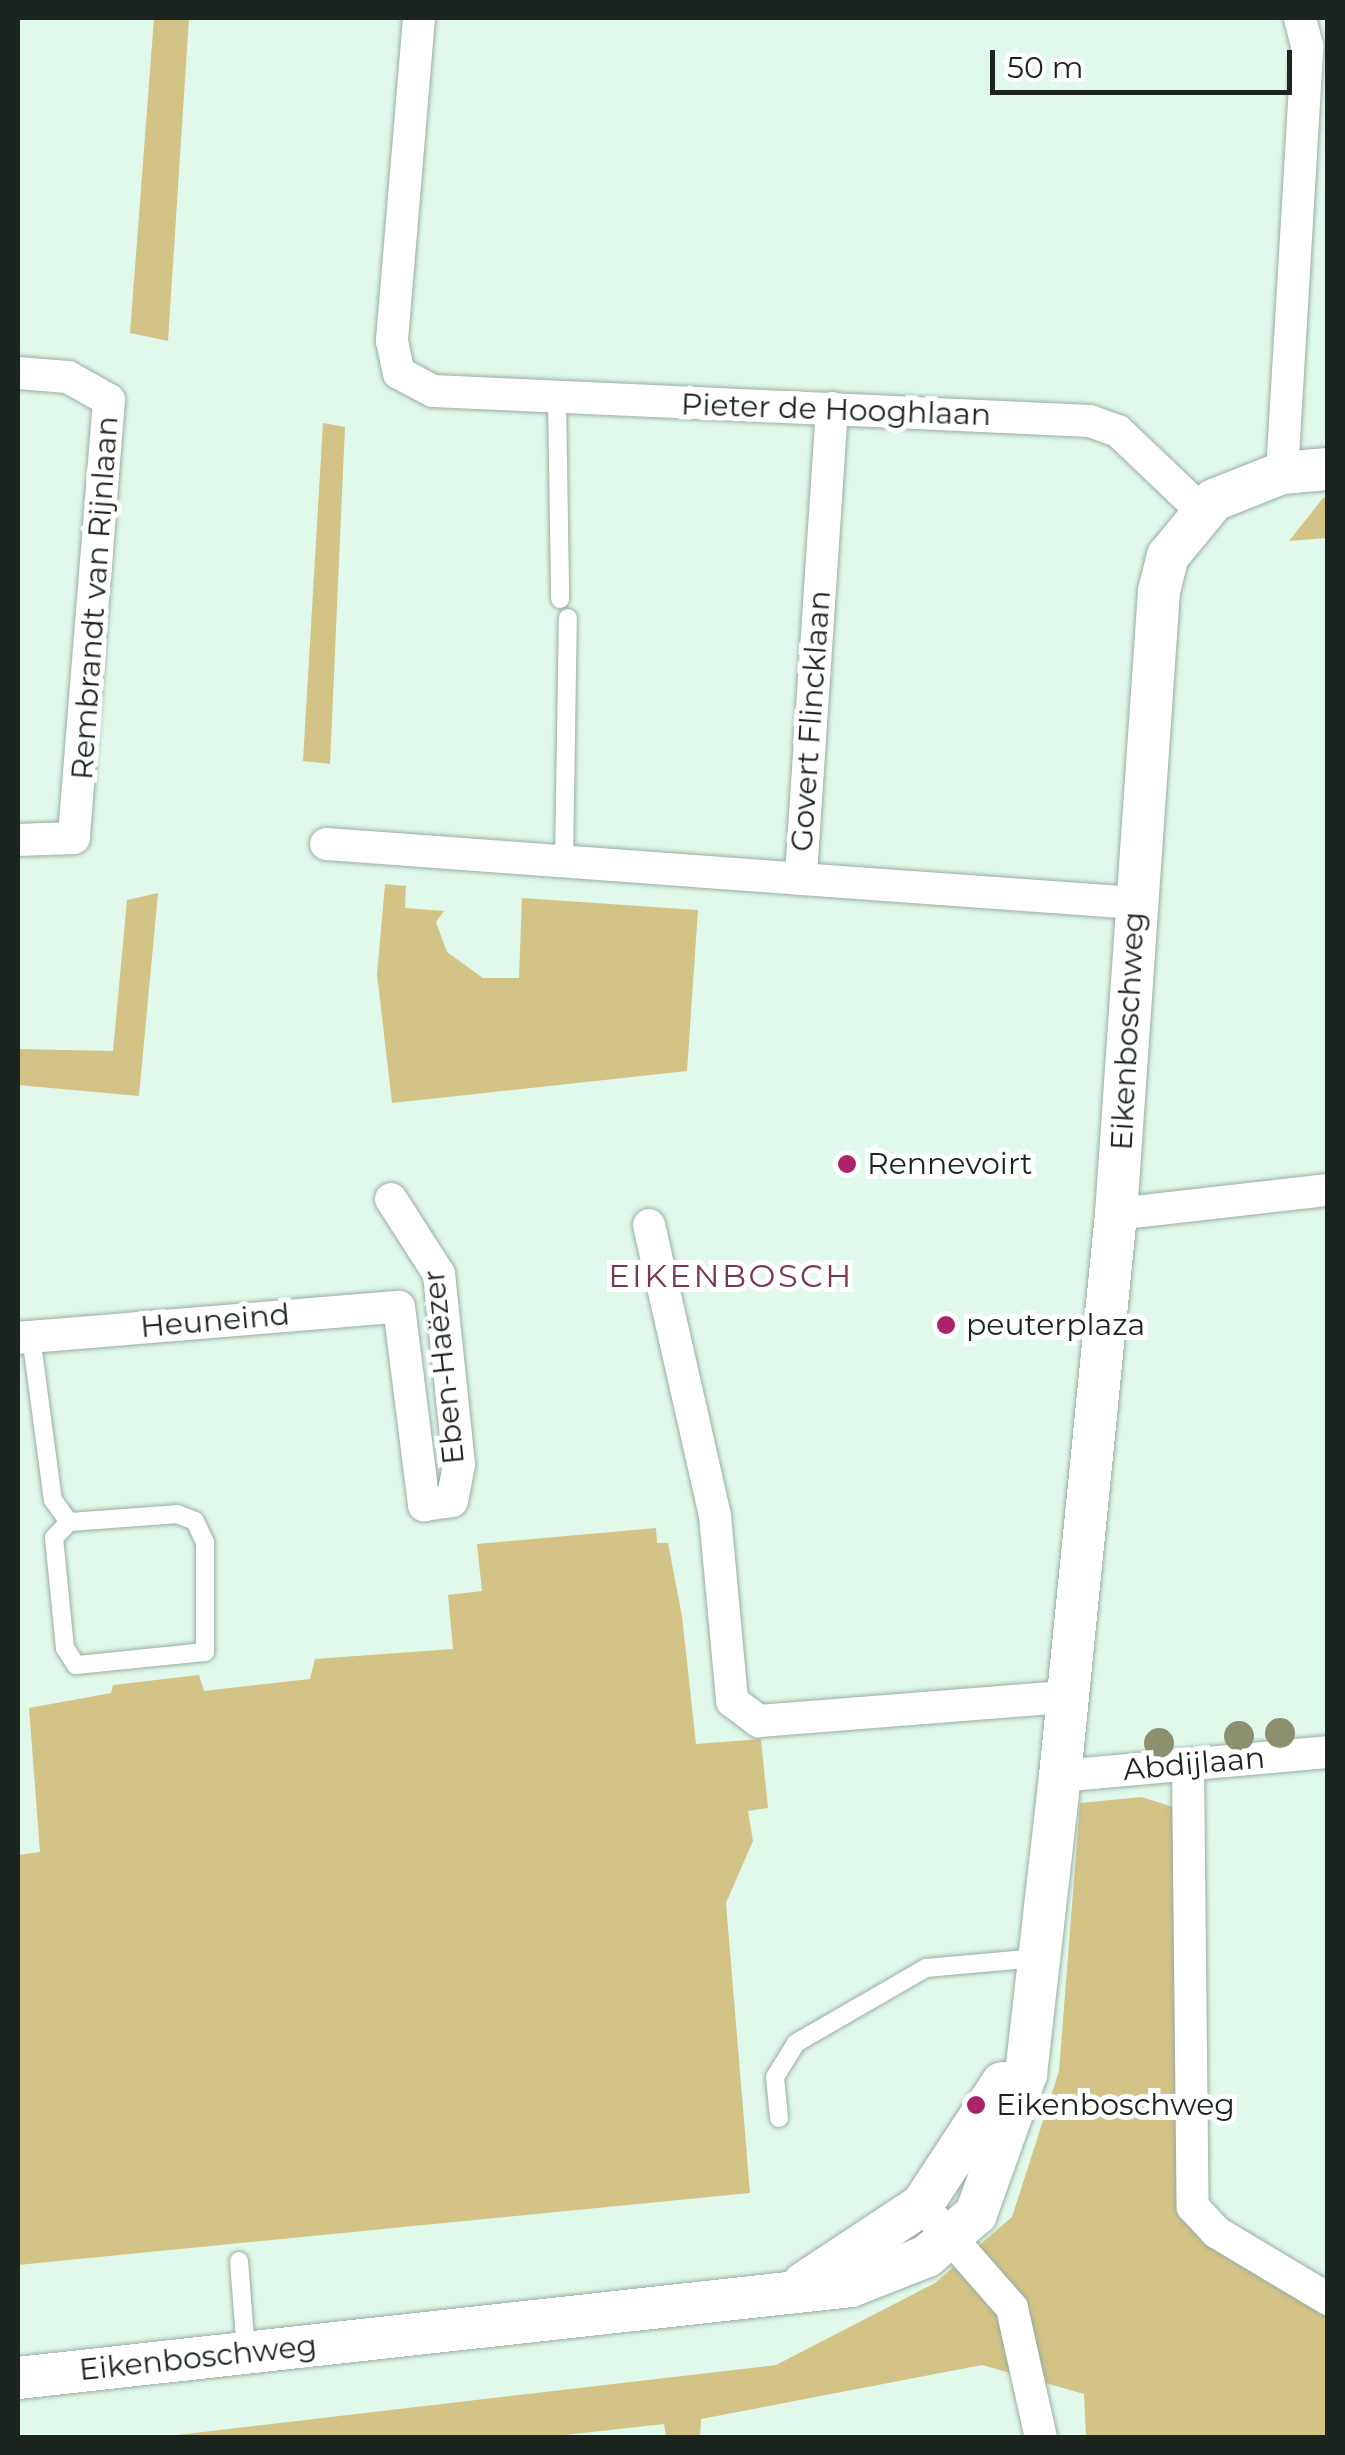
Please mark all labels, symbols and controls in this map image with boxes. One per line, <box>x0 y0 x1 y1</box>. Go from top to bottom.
scale bar <box>995 30 1298 92</box>
text: 50 m <box>1007 49 1084 86</box>
street label: Pieter de Hooghlaan <box>680 387 992 433</box>
street label: Rembrandt van Rijnlaan <box>64 415 126 781</box>
street label: Govert Flincklaan <box>784 589 838 853</box>
street label: Eikenboschweg <box>1104 911 1152 1151</box>
place label: Rennevoirt <box>867 1146 1033 1182</box>
marker: Rennevoirt <box>836 1153 858 1175</box>
district label: EIKENBOSCH <box>608 1257 854 1295</box>
street label: Eben-Haëzer <box>416 1268 472 1466</box>
street label: Heuneind <box>139 1297 291 1345</box>
place label: peuterplaza <box>966 1307 1145 1343</box>
marker: peuterplaza <box>935 1314 957 1336</box>
street label: Abdijlaan <box>1122 1740 1266 1788</box>
place label: Eikenboschweg <box>996 2087 1235 2123</box>
marker: Eikenboschweg <box>965 2094 987 2116</box>
street label: Eikenboschweg <box>77 2328 319 2388</box>

